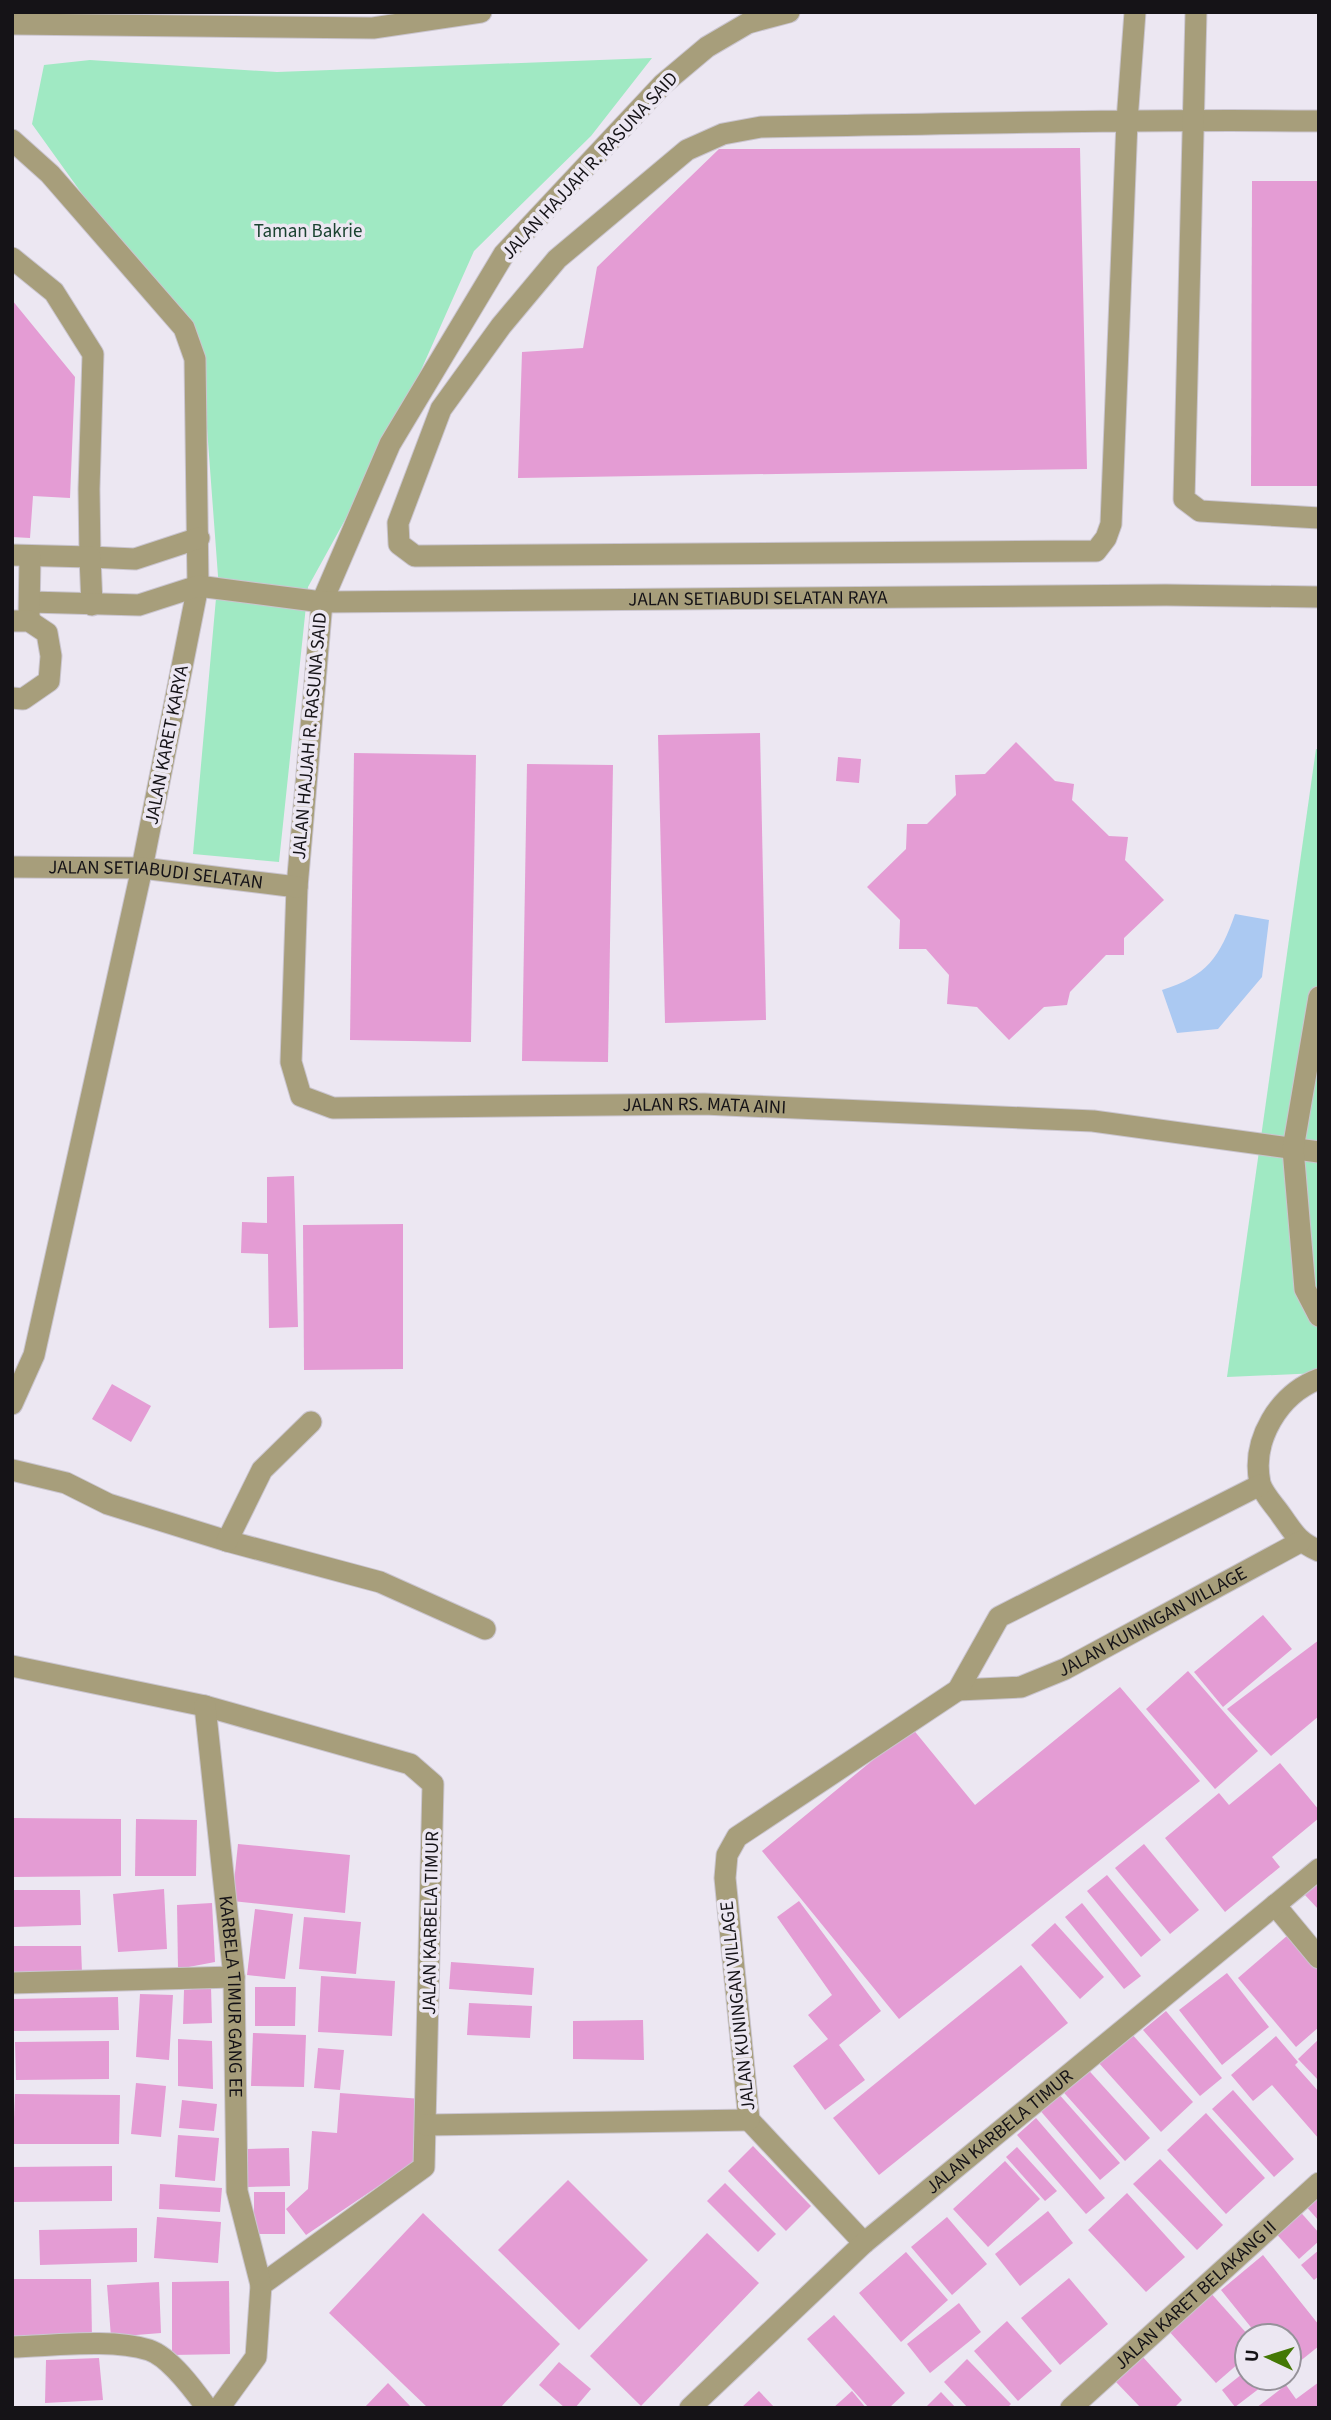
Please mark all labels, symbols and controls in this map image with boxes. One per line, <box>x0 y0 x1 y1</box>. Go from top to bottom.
street label: JALAN HAJJAH R. RASUNA SAID <box>496 66 684 266</box>
park label: Taman Bakrie <box>254 218 362 245</box>
street label: JALAN SETIABUDI SELATAN RAYA <box>628 584 888 613</box>
street label: JALAN HAJJAH R. RASUNA SAID <box>286 611 334 861</box>
street label: JALAN KARET KARYA <box>138 662 196 827</box>
street label: JALAN SETIABUDI SELATAN <box>48 854 265 896</box>
street label: JALAN RS. MATA AINI <box>622 1090 787 1121</box>
street label: JALAN KUNINGAN VILLAGE <box>1054 1560 1252 1684</box>
street label: JALAN KARBELA TIMUR <box>416 1831 446 2015</box>
street label: KARBELA TIMUR GANG EE <box>212 1894 249 2098</box>
street label: JALAN KUNINGAN VILLAGE <box>714 1900 762 2112</box>
street label: JALAN KARBELA TIMUR <box>920 2063 1079 2201</box>
street label: JALAN KARET BELAKANG II <box>1108 2214 1283 2376</box>
north arrow <box>1233 2322 1303 2392</box>
text: U <box>1239 2349 1266 2363</box>

